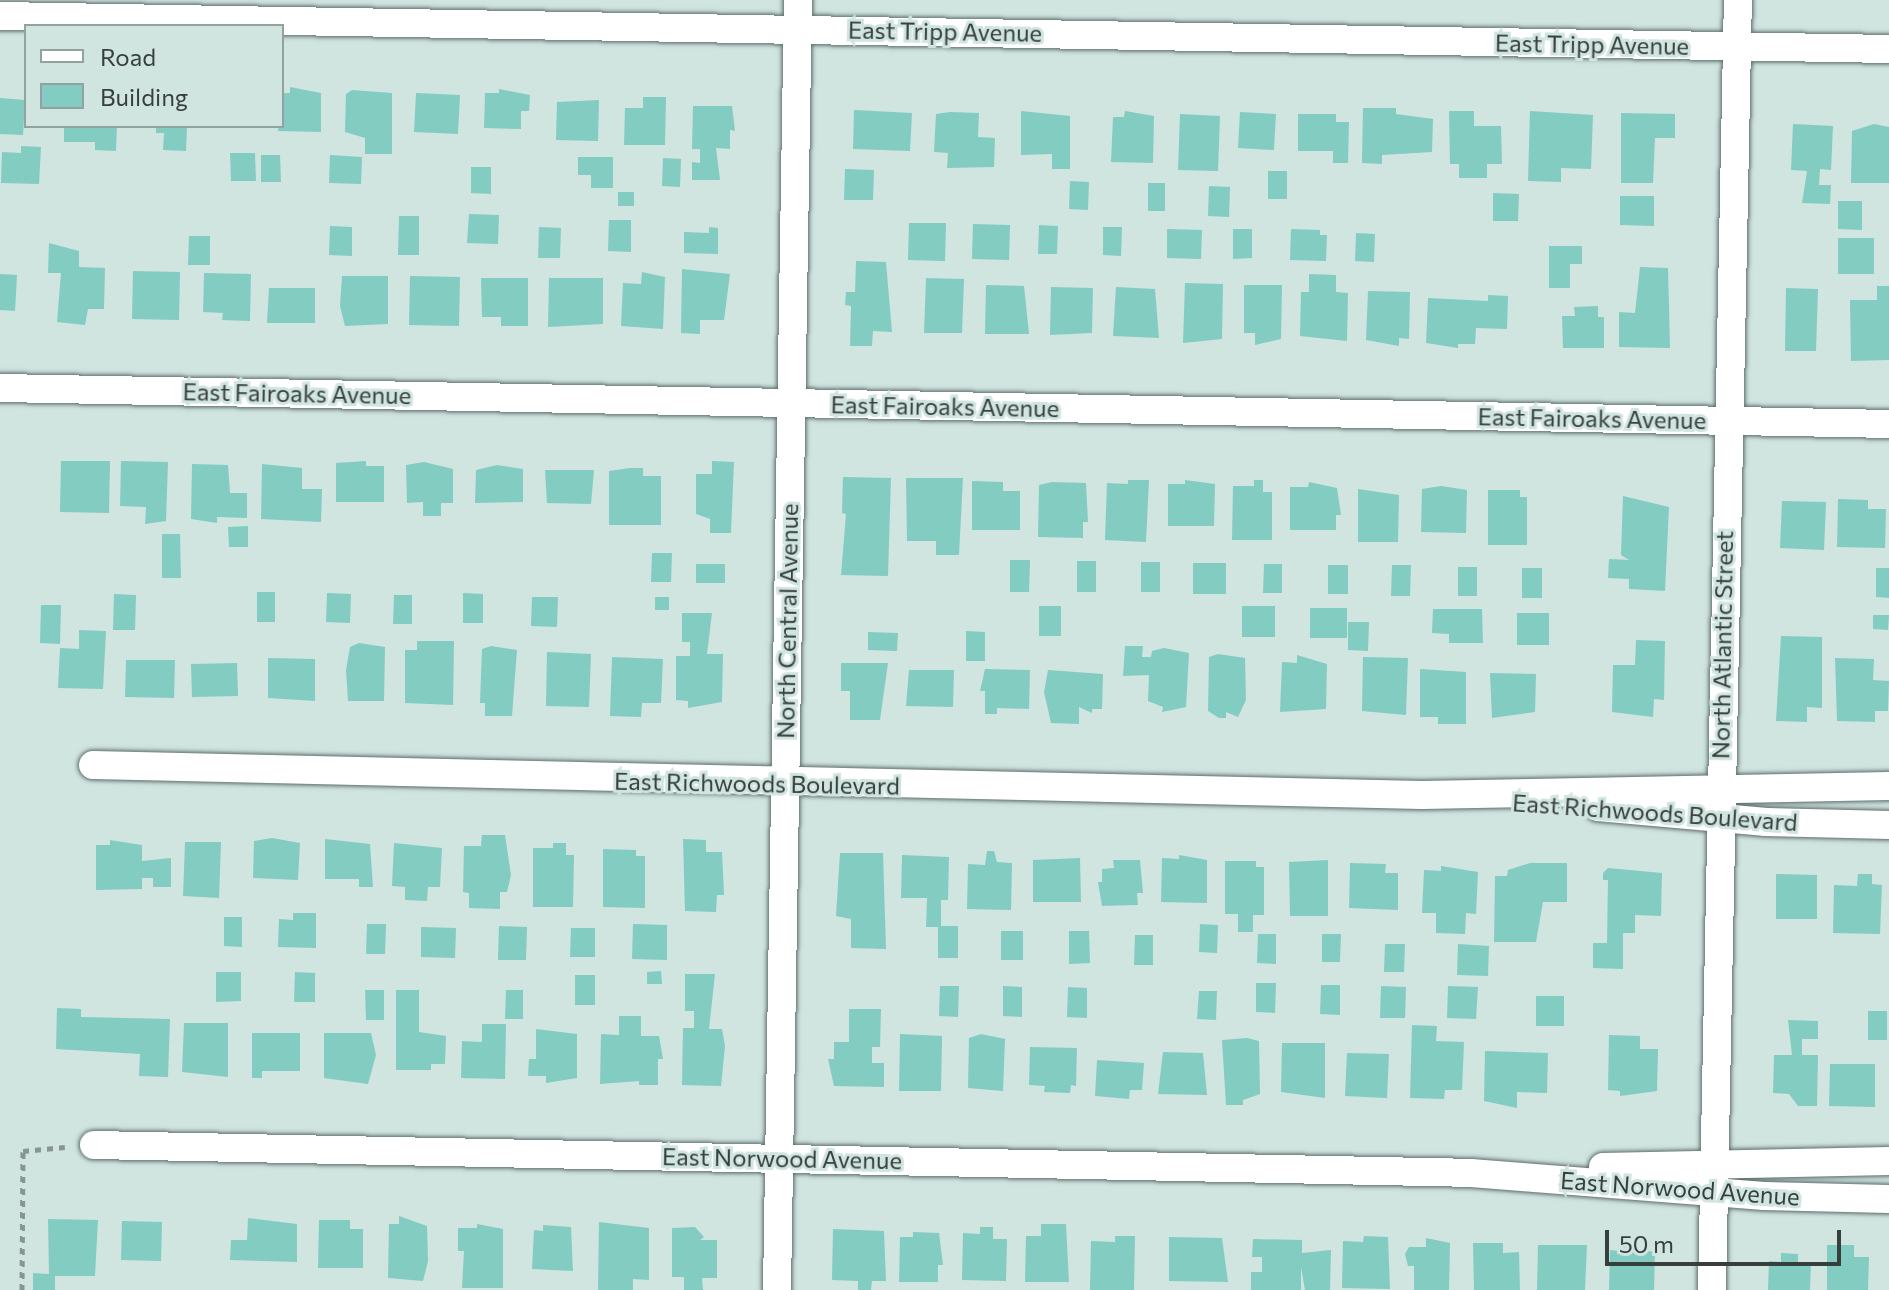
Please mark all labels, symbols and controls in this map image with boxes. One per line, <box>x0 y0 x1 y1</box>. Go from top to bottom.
street label: East Tripp Avenue <box>848 15 1042 47</box>
legend <box>24 24 284 128</box>
street label: East Tripp Avenue <box>1495 28 1689 60</box>
text: Road <box>100 42 156 71</box>
text: Building <box>100 82 188 111</box>
street label: East Fairoaks Avenue <box>182 377 412 409</box>
street label: East Fairoaks Avenue <box>830 390 1060 422</box>
street label: East Fairoaks Avenue <box>1477 402 1707 434</box>
street label: North Central Avenue <box>771 503 803 739</box>
street label: North Atlantic Street <box>1706 531 1738 759</box>
street label: East Richwoods Boulevard <box>614 766 900 800</box>
street label: East Richwoods Boulevard <box>1511 788 1799 836</box>
street label: East Norwood Avenue <box>662 1142 902 1174</box>
street label: East Norwood Avenue <box>1559 1165 1801 1211</box>
scale bar <box>1609 1214 1845 1264</box>
text: 50 m <box>1619 1229 1674 1258</box>

